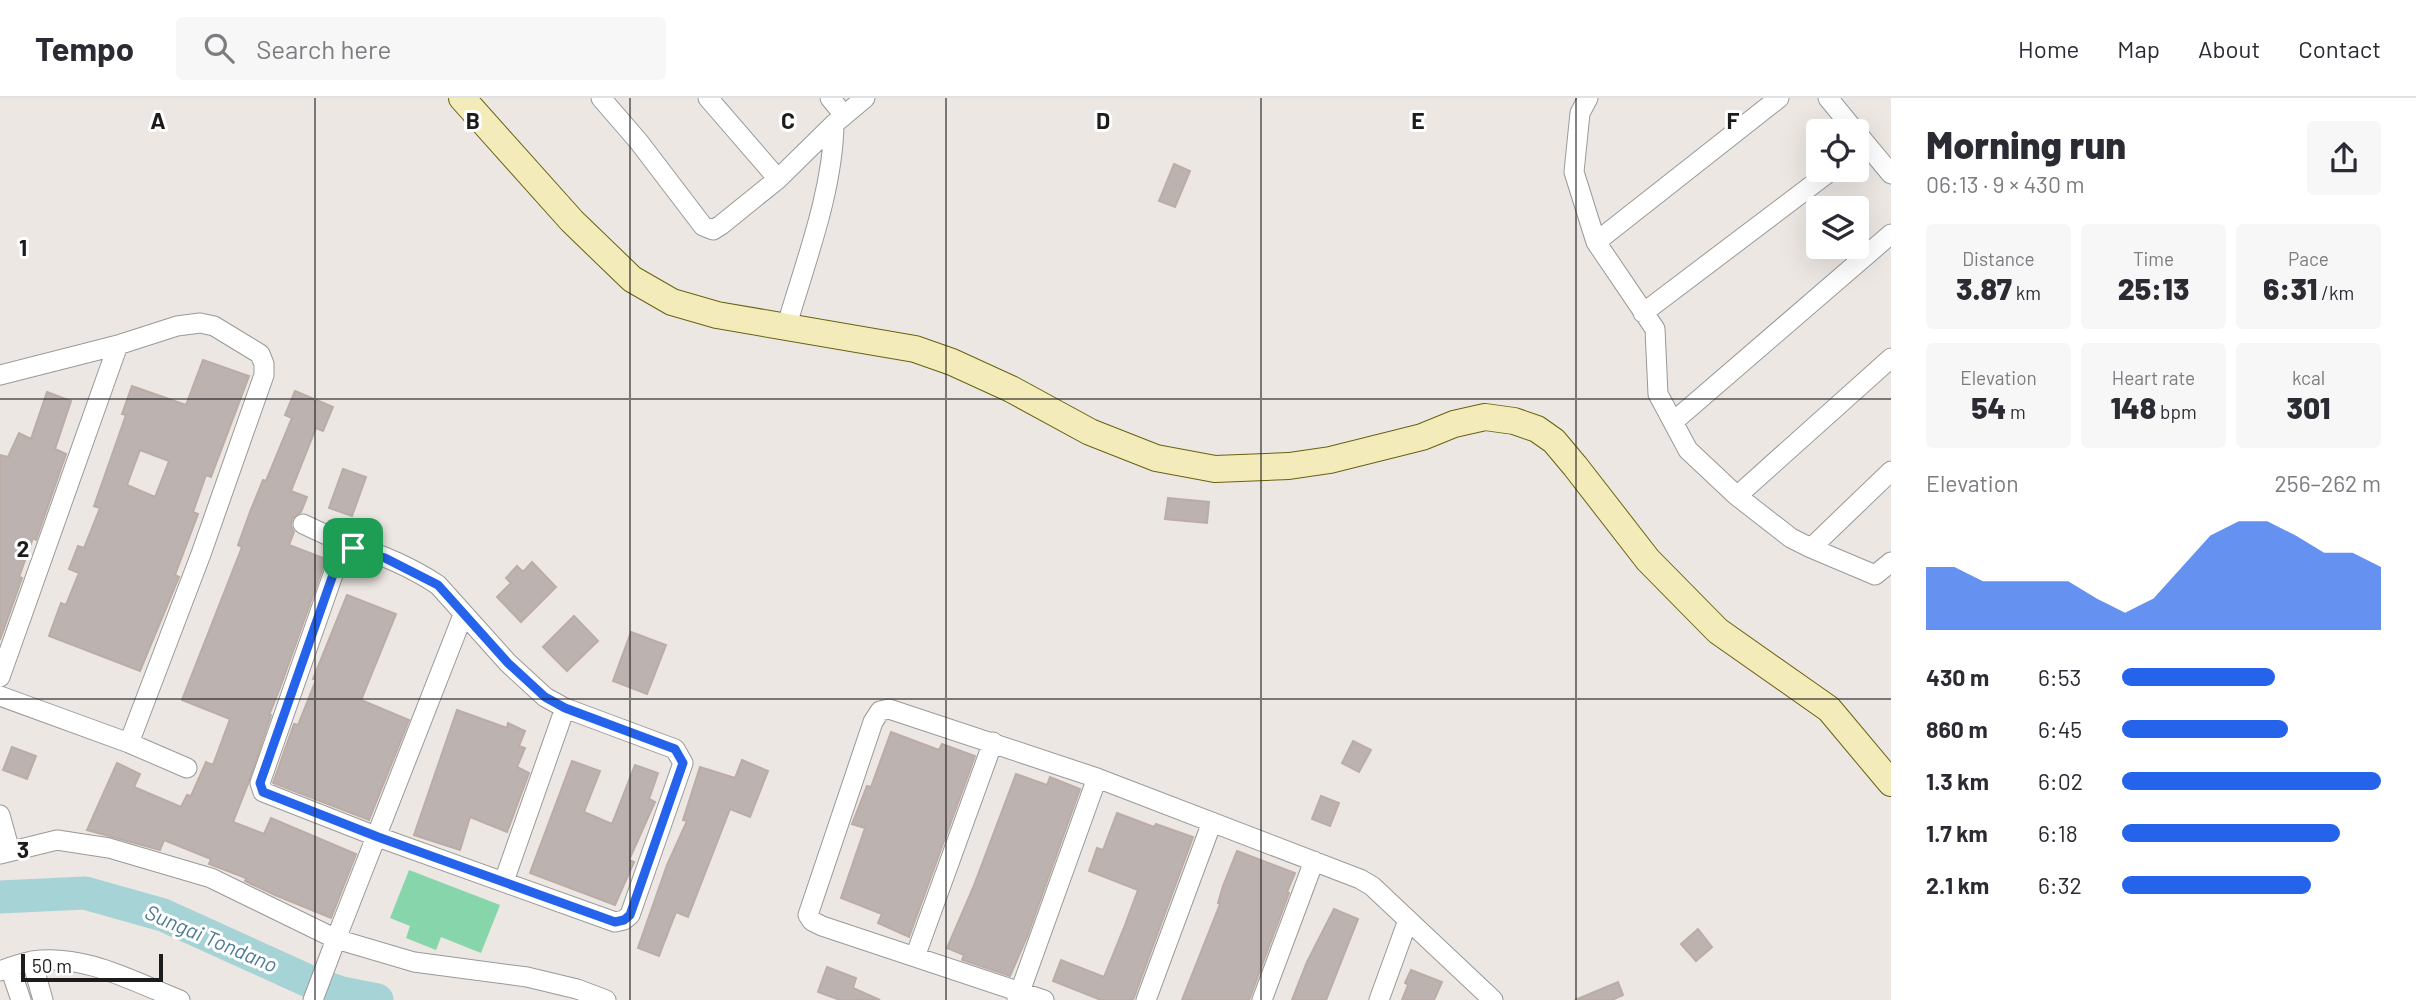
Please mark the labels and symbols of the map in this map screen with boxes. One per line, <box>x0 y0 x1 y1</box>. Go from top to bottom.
text: A <box>150 106 166 134</box>
text: B <box>466 106 480 134</box>
text: C <box>781 106 795 134</box>
text: D <box>1096 106 1110 134</box>
text: E <box>1411 106 1425 134</box>
text: F <box>1727 106 1740 134</box>
text: 1 <box>19 233 27 261</box>
pin <box>323 518 383 578</box>
text: 2 <box>17 534 29 562</box>
text: 3 <box>17 835 29 863</box>
water label: Sungai Tondano <box>142 898 282 977</box>
scale bar <box>21 951 163 983</box>

